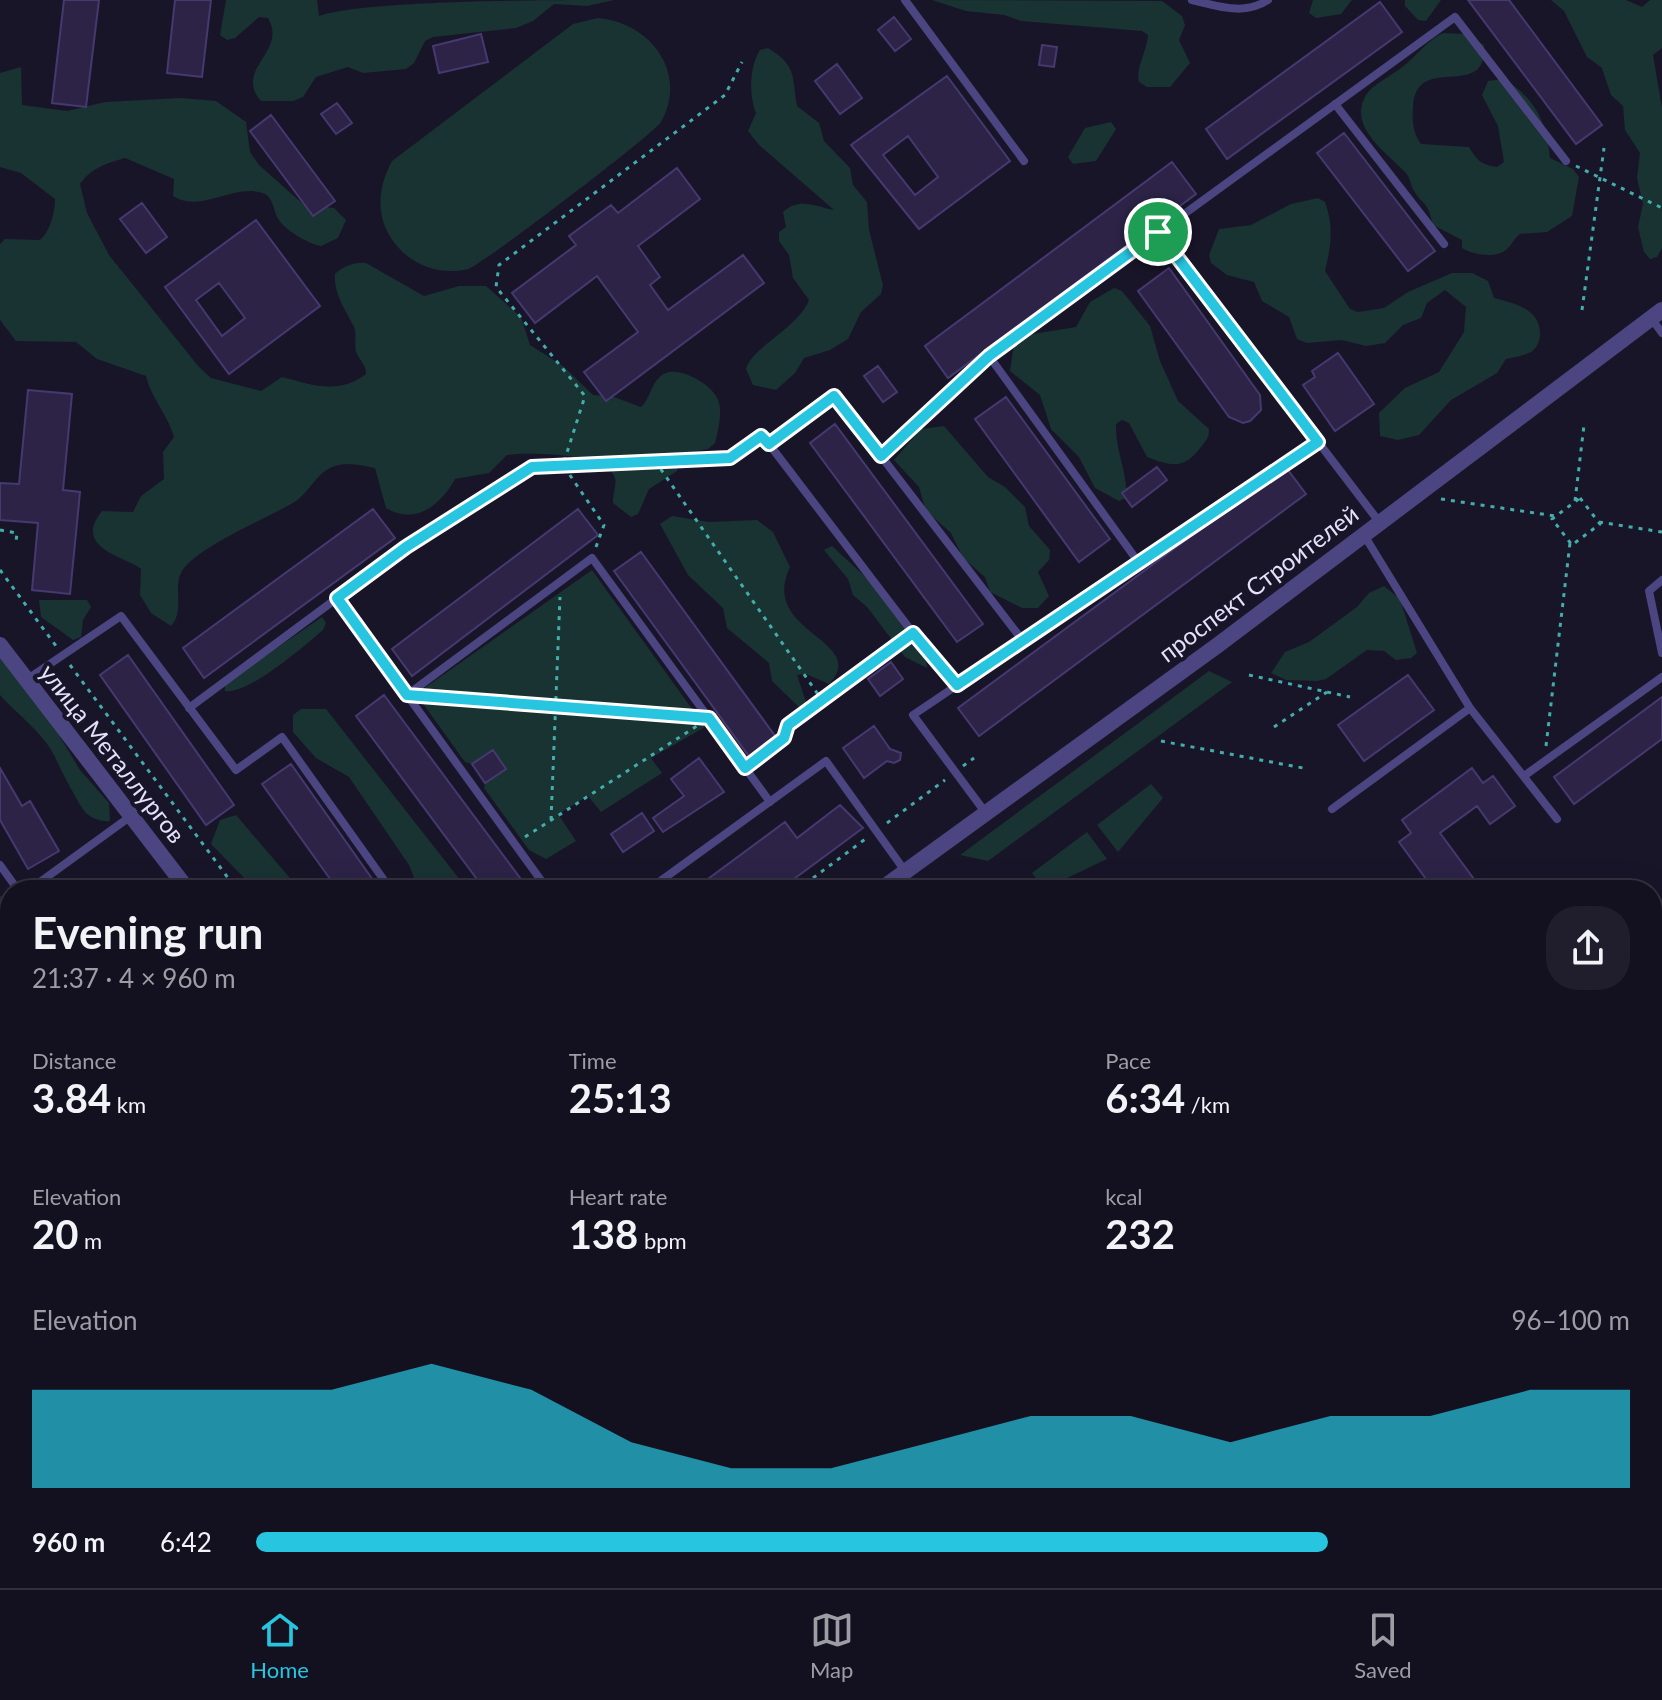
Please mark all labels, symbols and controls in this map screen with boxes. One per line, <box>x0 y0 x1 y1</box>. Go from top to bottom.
pin <box>1124 198 1192 266</box>
icon: arrive <box>1136 210 1180 254</box>
street label: проспект Строителей <box>1153 499 1363 667</box>
street label: улица Металлургов <box>34 658 192 848</box>
text: Evening run <box>32 906 263 958</box>
button: share <box>1546 906 1630 990</box>
text: 21:37 · 4 × 960 m <box>32 962 236 994</box>
text: Distance <box>32 1047 116 1074</box>
text: Time <box>569 1047 617 1074</box>
text: Pace <box>1105 1047 1151 1074</box>
text: 3.84 <box>32 1074 111 1122</box>
text: 25:13 <box>569 1074 672 1122</box>
text: 6:34 <box>1105 1074 1185 1122</box>
text: km <box>111 1091 146 1118</box>
text: /km <box>1185 1091 1230 1118</box>
text: Elevation <box>32 1183 121 1210</box>
text: Heart rate <box>569 1183 667 1210</box>
text: kcal <box>1105 1183 1143 1210</box>
text: 20 <box>32 1210 78 1258</box>
text: 138 <box>569 1210 638 1258</box>
text: 232 <box>1105 1210 1175 1258</box>
text: m <box>78 1227 102 1254</box>
text: bpm <box>638 1227 687 1254</box>
text: Elevation <box>32 1304 138 1336</box>
text: 96–100 m <box>1511 1304 1630 1336</box>
text: 960 m <box>32 1526 105 1558</box>
text: 6:42 <box>160 1526 212 1558</box>
tab: Home <box>250 1608 309 1683</box>
tab: Map <box>810 1608 854 1683</box>
tab: Saved <box>1354 1608 1412 1683</box>

